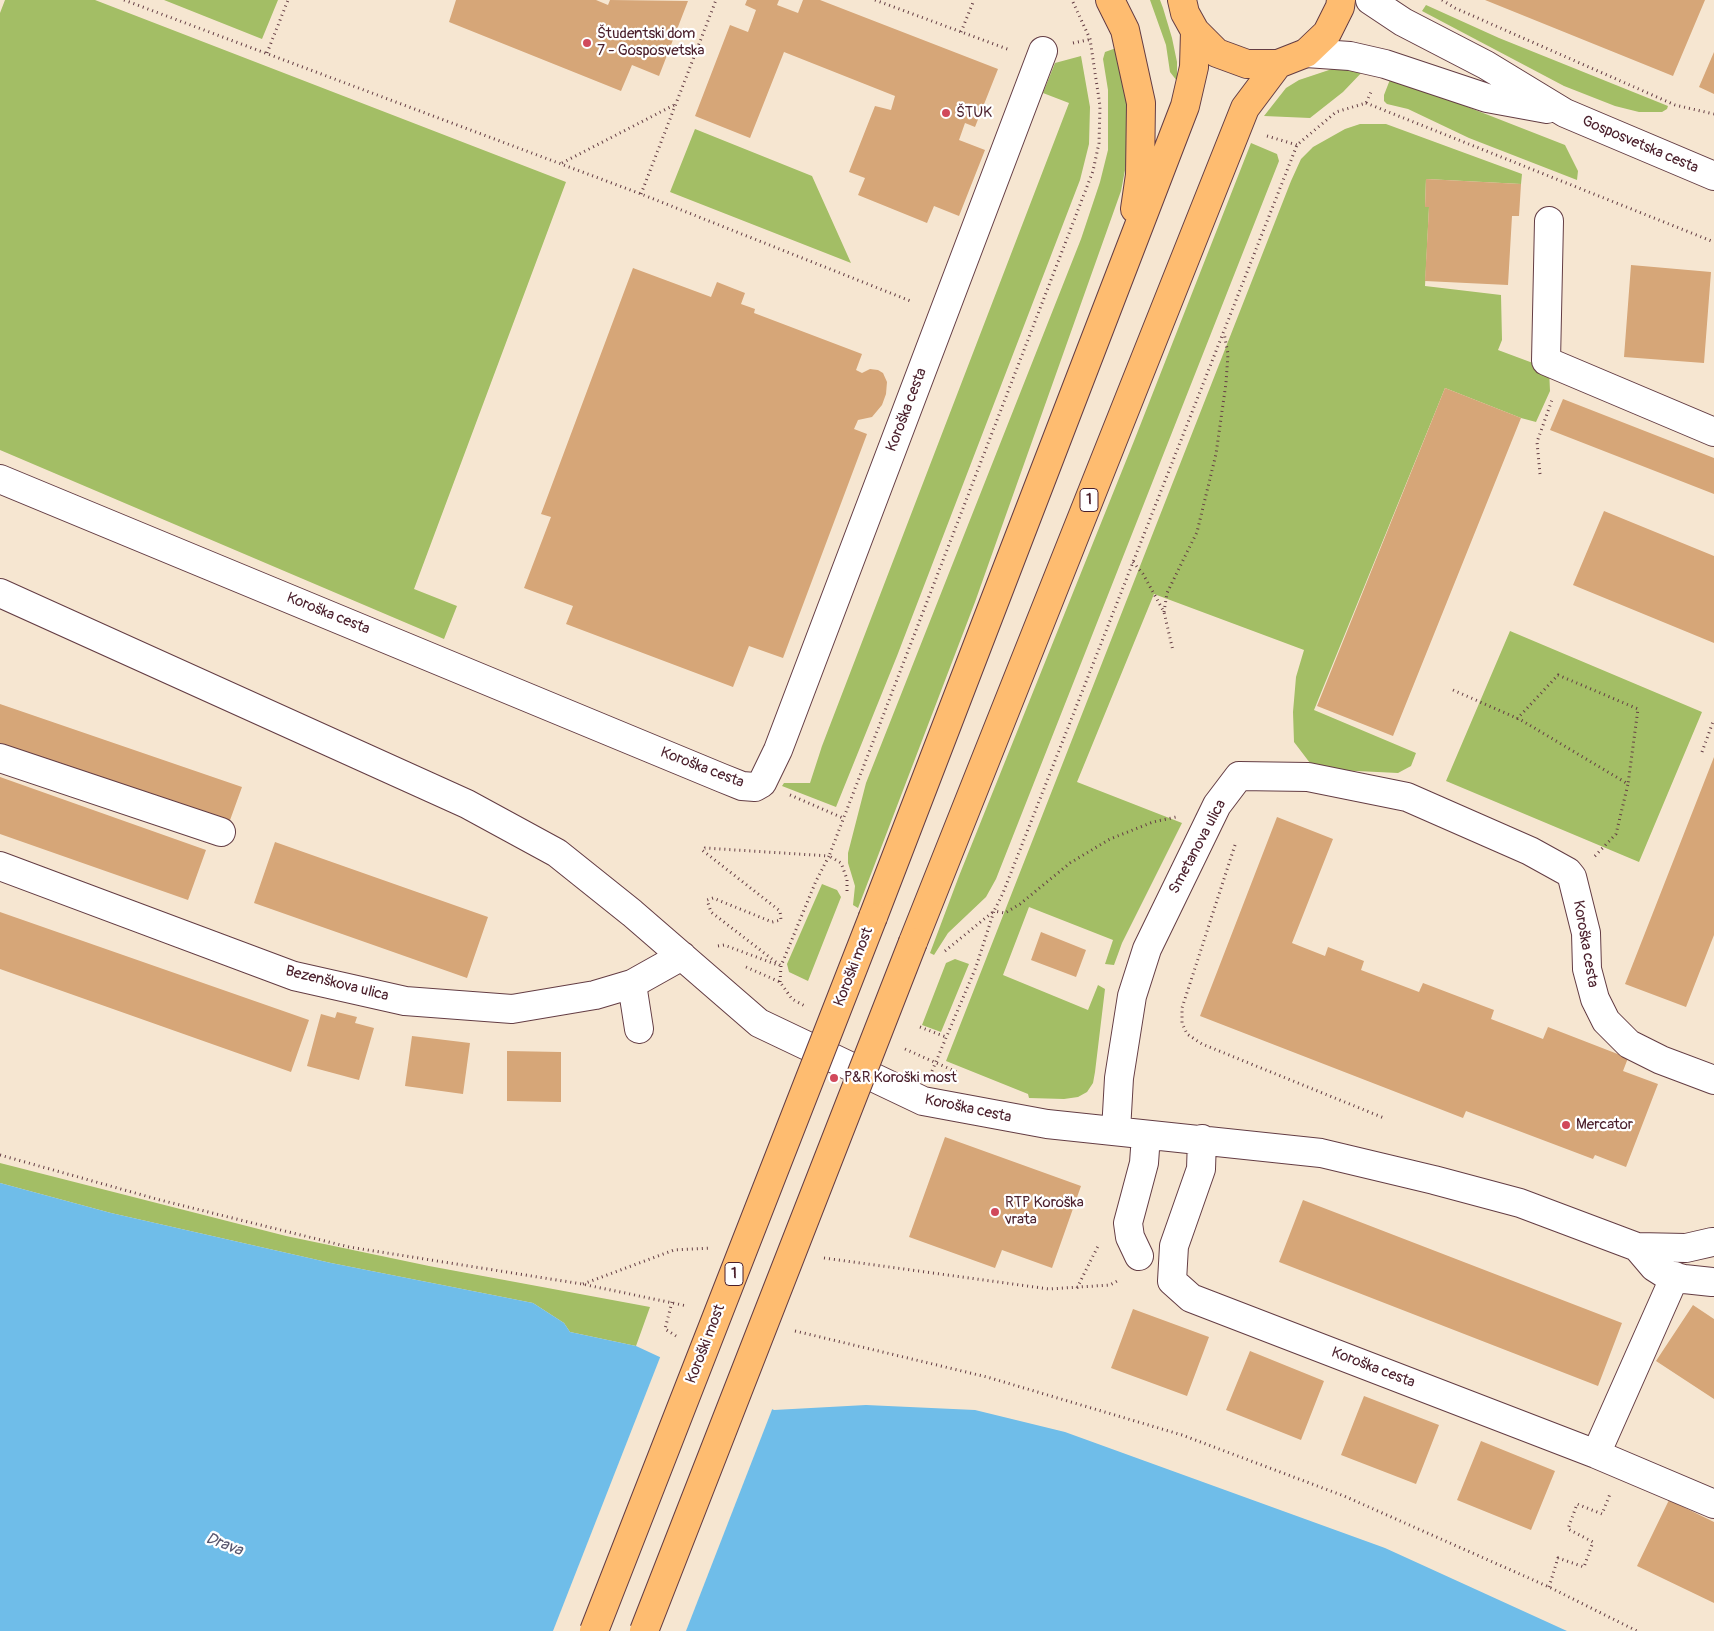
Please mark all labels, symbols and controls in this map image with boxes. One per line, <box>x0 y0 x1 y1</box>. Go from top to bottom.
place label: Študentski dom 7 - Gosposvetska <box>597 25 705 60</box>
marker: Študentski dom 7 - Gosposvetska <box>581 37 593 49</box>
place label: ŠTUK <box>956 104 992 122</box>
marker: ŠTUK <box>940 107 952 119</box>
street label: Gosposvetska cesta <box>1579 112 1701 178</box>
street label: Koroška cesta <box>883 366 931 454</box>
road number: 1 <box>1080 488 1098 512</box>
street label: Koroška cesta <box>284 589 372 639</box>
street label: Koroška cesta <box>658 744 746 792</box>
street label: Smetanova ulica <box>1166 797 1230 897</box>
street label: Koroška cesta <box>1568 899 1602 989</box>
street label: Koroški most <box>831 925 877 1009</box>
street label: Bezenškova ulica <box>284 962 390 1006</box>
place label: P&R Koroški most <box>844 1069 957 1087</box>
marker: P&R Koroški most <box>828 1072 840 1084</box>
street label: Koroška cesta <box>923 1091 1013 1127</box>
place label: Mercator <box>1576 1116 1633 1134</box>
marker: Mercator <box>1560 1119 1572 1131</box>
place label: RTP Koroška vrata <box>1005 1194 1084 1229</box>
marker: RTP Koroška vrata <box>989 1206 1001 1218</box>
road number: 1 <box>725 1262 743 1286</box>
street label: Koroški most <box>683 1302 729 1386</box>
street label: Koroška cesta <box>1329 1344 1417 1392</box>
water label: Drava <box>203 1529 245 1561</box>

